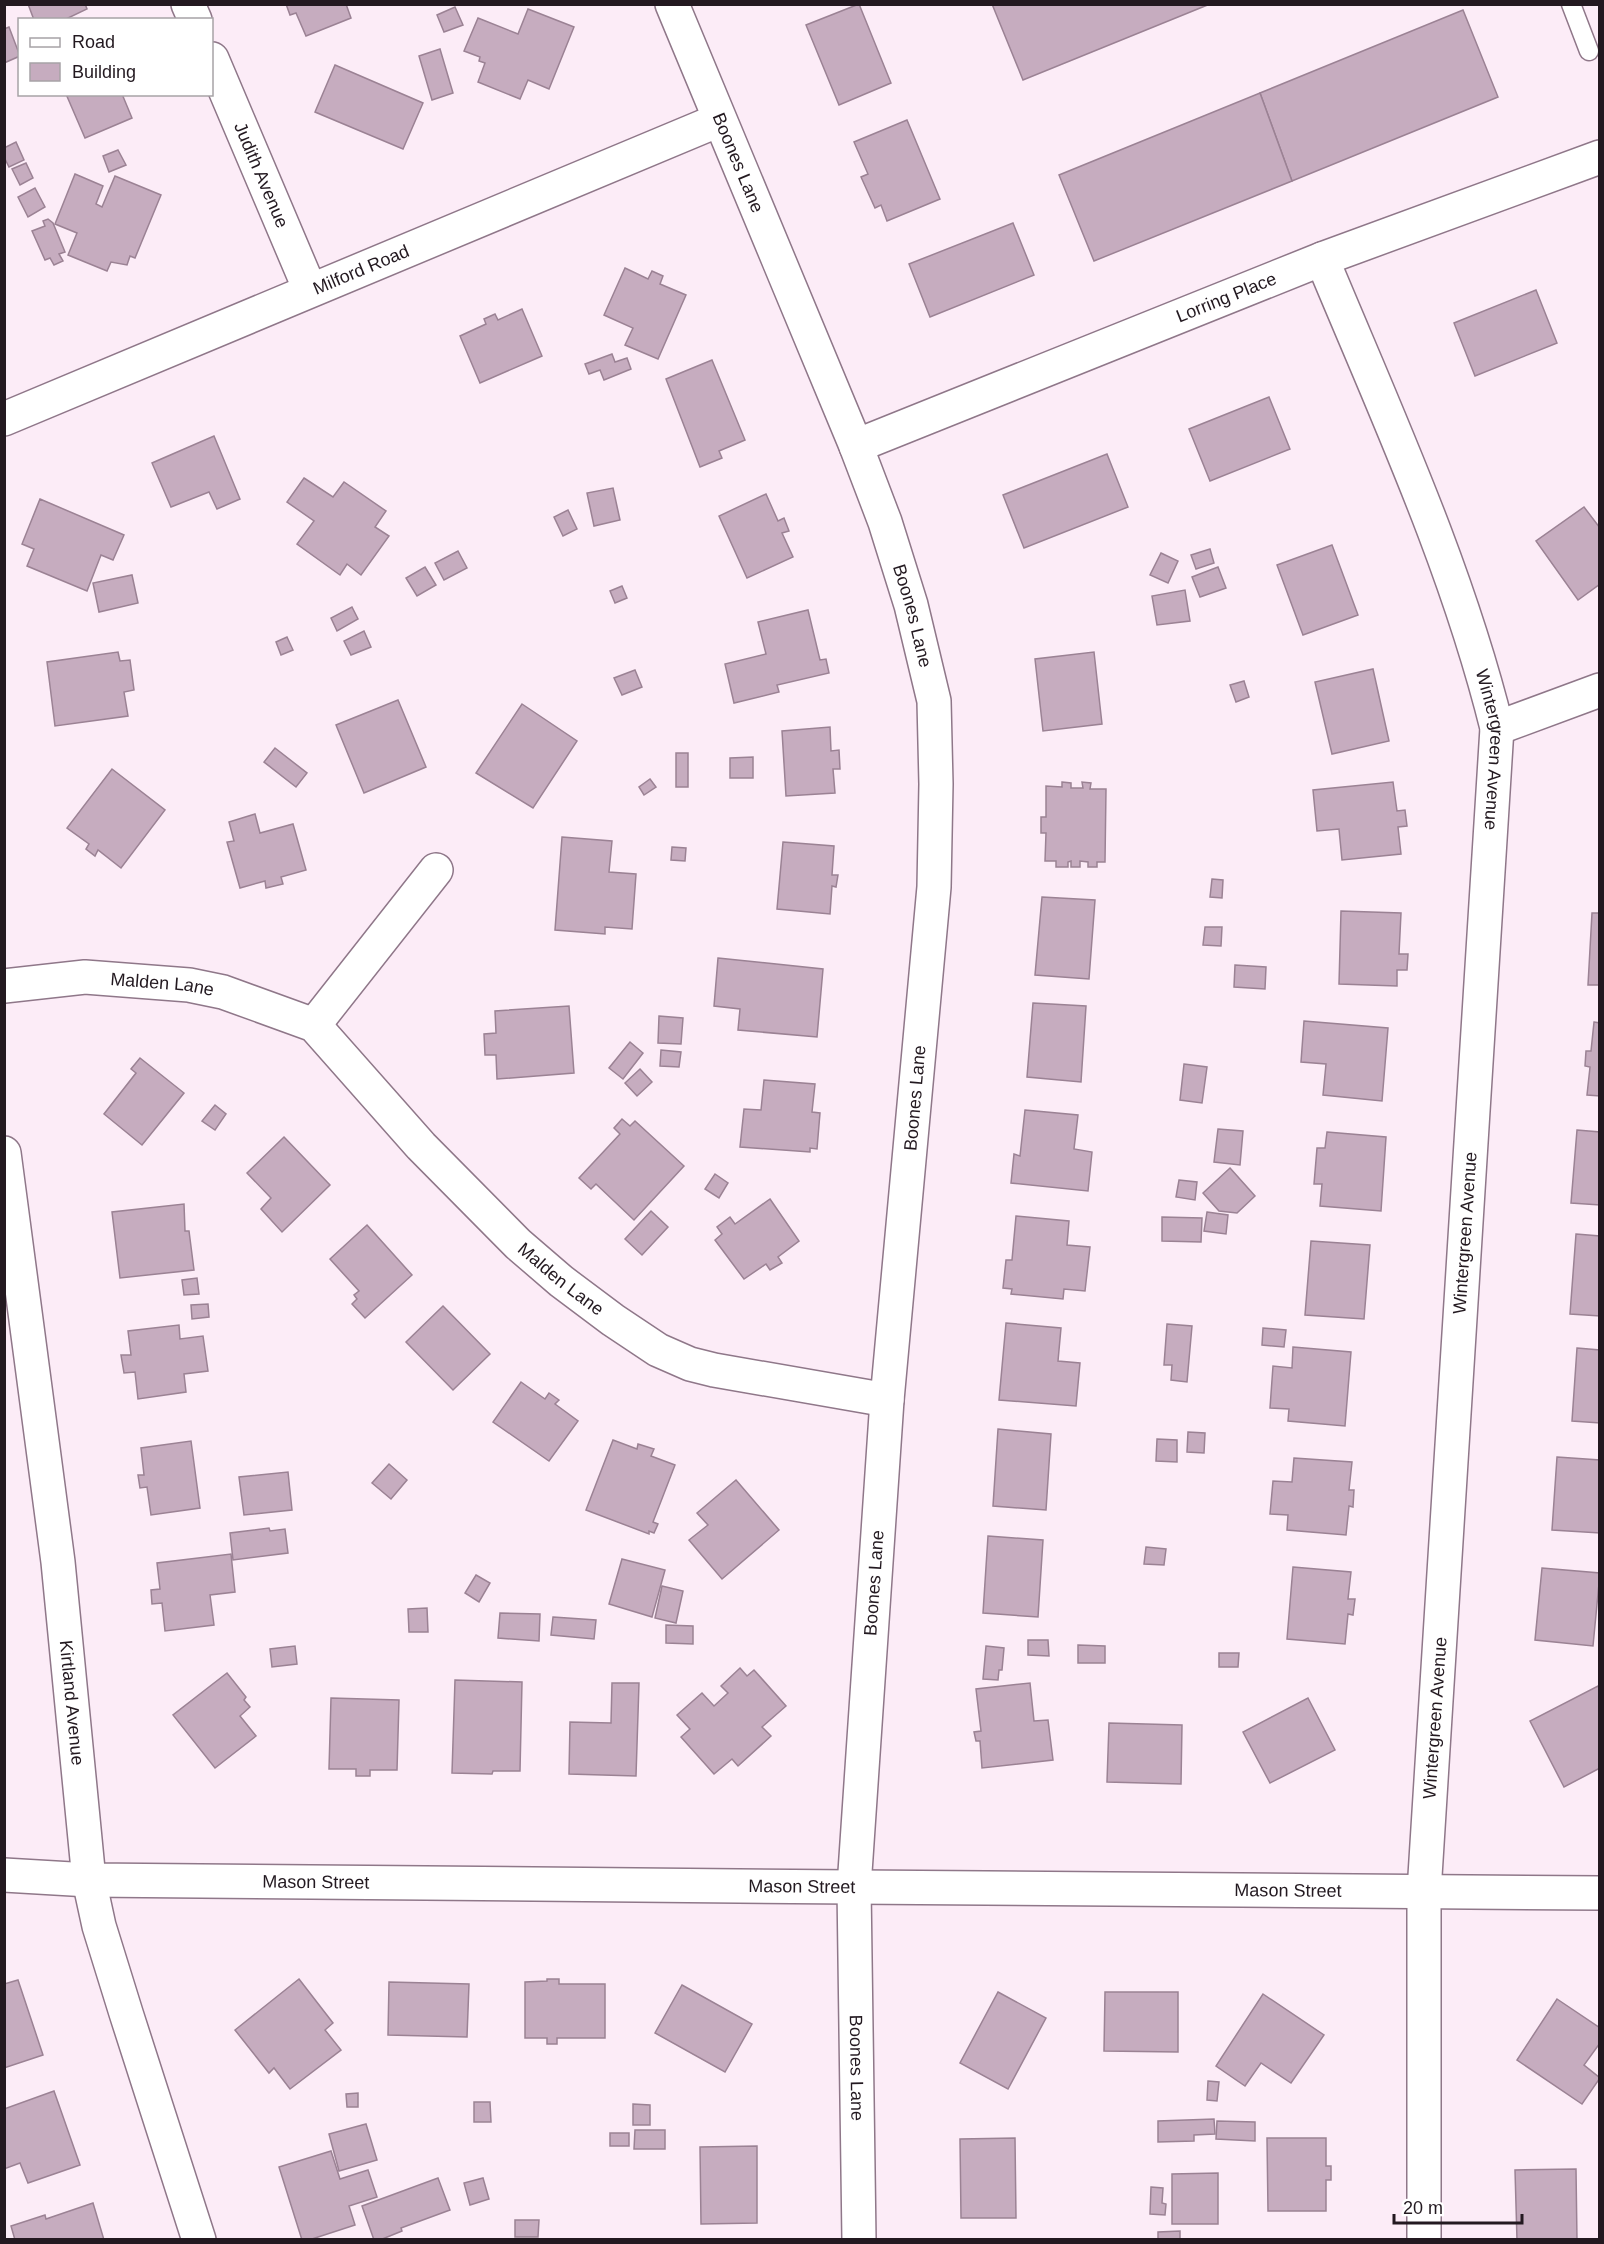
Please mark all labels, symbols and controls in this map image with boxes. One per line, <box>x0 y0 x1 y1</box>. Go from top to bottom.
legend <box>18 18 213 96</box>
text: Road <box>72 32 115 52</box>
text: Building <box>72 62 136 82</box>
street label: Boones Lane <box>708 110 768 216</box>
street label: Judith Avenue <box>230 119 292 231</box>
street label: Milford Road <box>310 241 412 299</box>
street label: Lorring Place <box>1173 268 1279 326</box>
street label: Boones Lane <box>889 562 936 670</box>
street label: Wintergreen Avenue <box>1472 667 1507 831</box>
street label: Malden Lane <box>110 969 216 1000</box>
street label: Boones Lane <box>900 1044 930 1152</box>
street label: Wintergreen Avenue <box>1449 1151 1481 1315</box>
street label: Malden Lane <box>514 1239 607 1319</box>
street label: Boones Lane <box>860 1529 888 1637</box>
street label: Wintergreen Avenue <box>1419 1636 1451 1800</box>
street label: Kirtland Avenue <box>56 1639 88 1766</box>
street label: Mason Street <box>262 1872 370 1893</box>
street label: Mason Street <box>748 1876 855 1897</box>
street label: Mason Street <box>1234 1880 1342 1901</box>
street label: Boones Lane <box>846 2015 867 2121</box>
scale bar <box>1394 2187 1522 2225</box>
text: 20 m <box>1403 2198 1443 2218</box>

